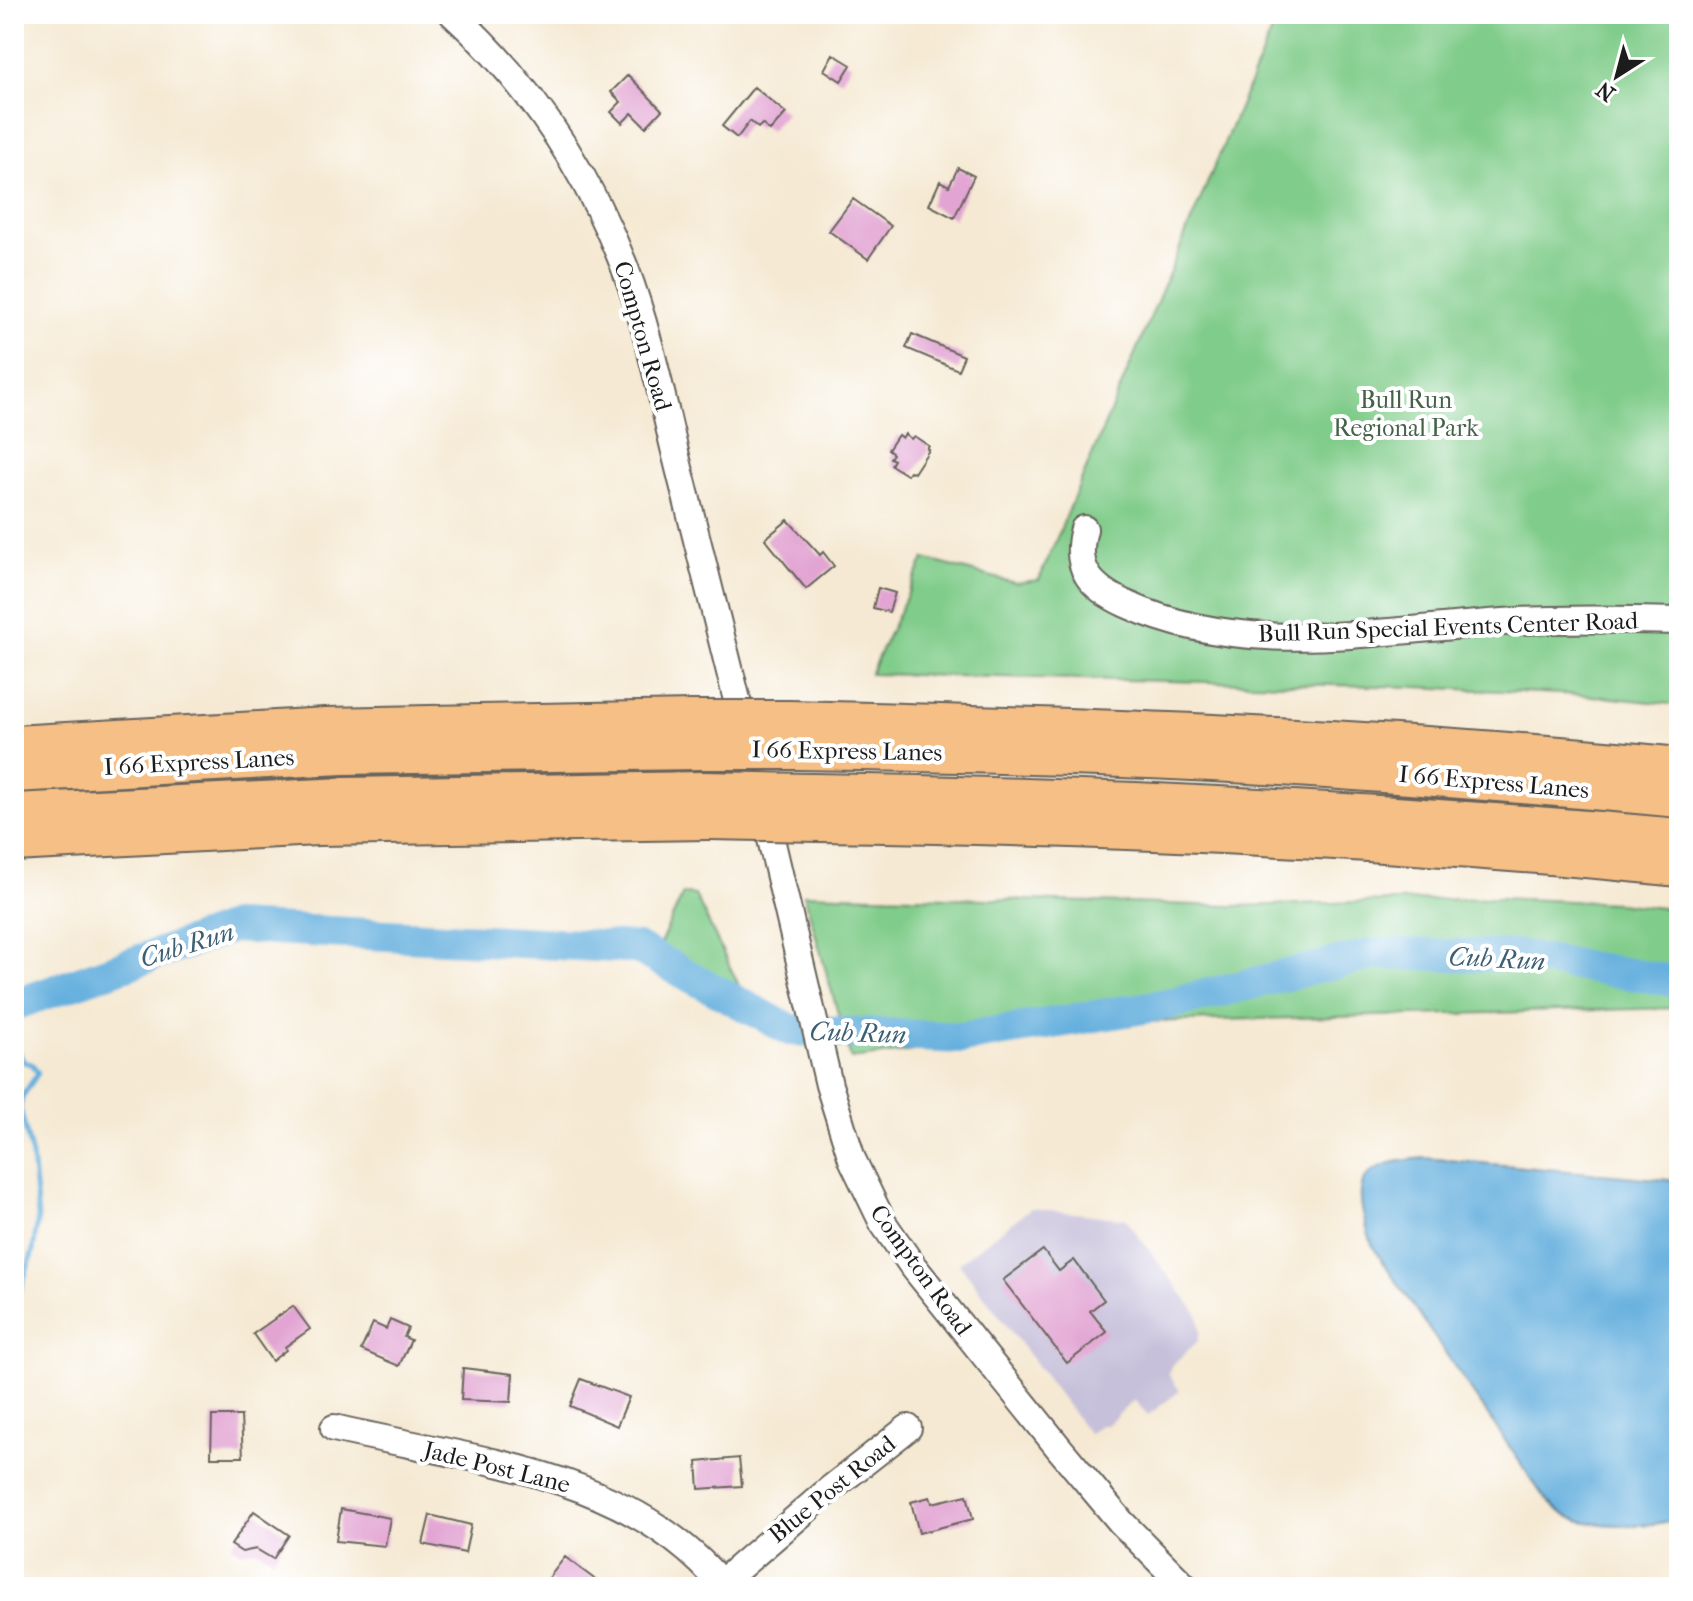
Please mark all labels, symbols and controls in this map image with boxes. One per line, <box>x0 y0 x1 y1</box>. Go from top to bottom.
north arrow <box>1577 36 1657 116</box>
text: N <box>1591 76 1620 107</box>
street label: Compton Road <box>608 258 678 415</box>
park label: Bull Run Regional Park <box>1333 386 1479 442</box>
street label: Bull Run Special Events Center Road <box>1258 606 1639 648</box>
street label: I 66 Express Lanes <box>751 735 943 767</box>
street label: I 66 Express Lanes <box>103 743 295 781</box>
street label: I 66 Express Lanes <box>1398 760 1590 804</box>
water label: Cub Run <box>136 916 238 974</box>
water label: Cub Run <box>1448 941 1546 977</box>
water label: Cub Run <box>809 1016 907 1050</box>
street label: Compton Road <box>864 1199 978 1341</box>
street label: Blue Post Road <box>763 1429 902 1549</box>
street label: Jade Post Lane <box>419 1435 573 1499</box>

